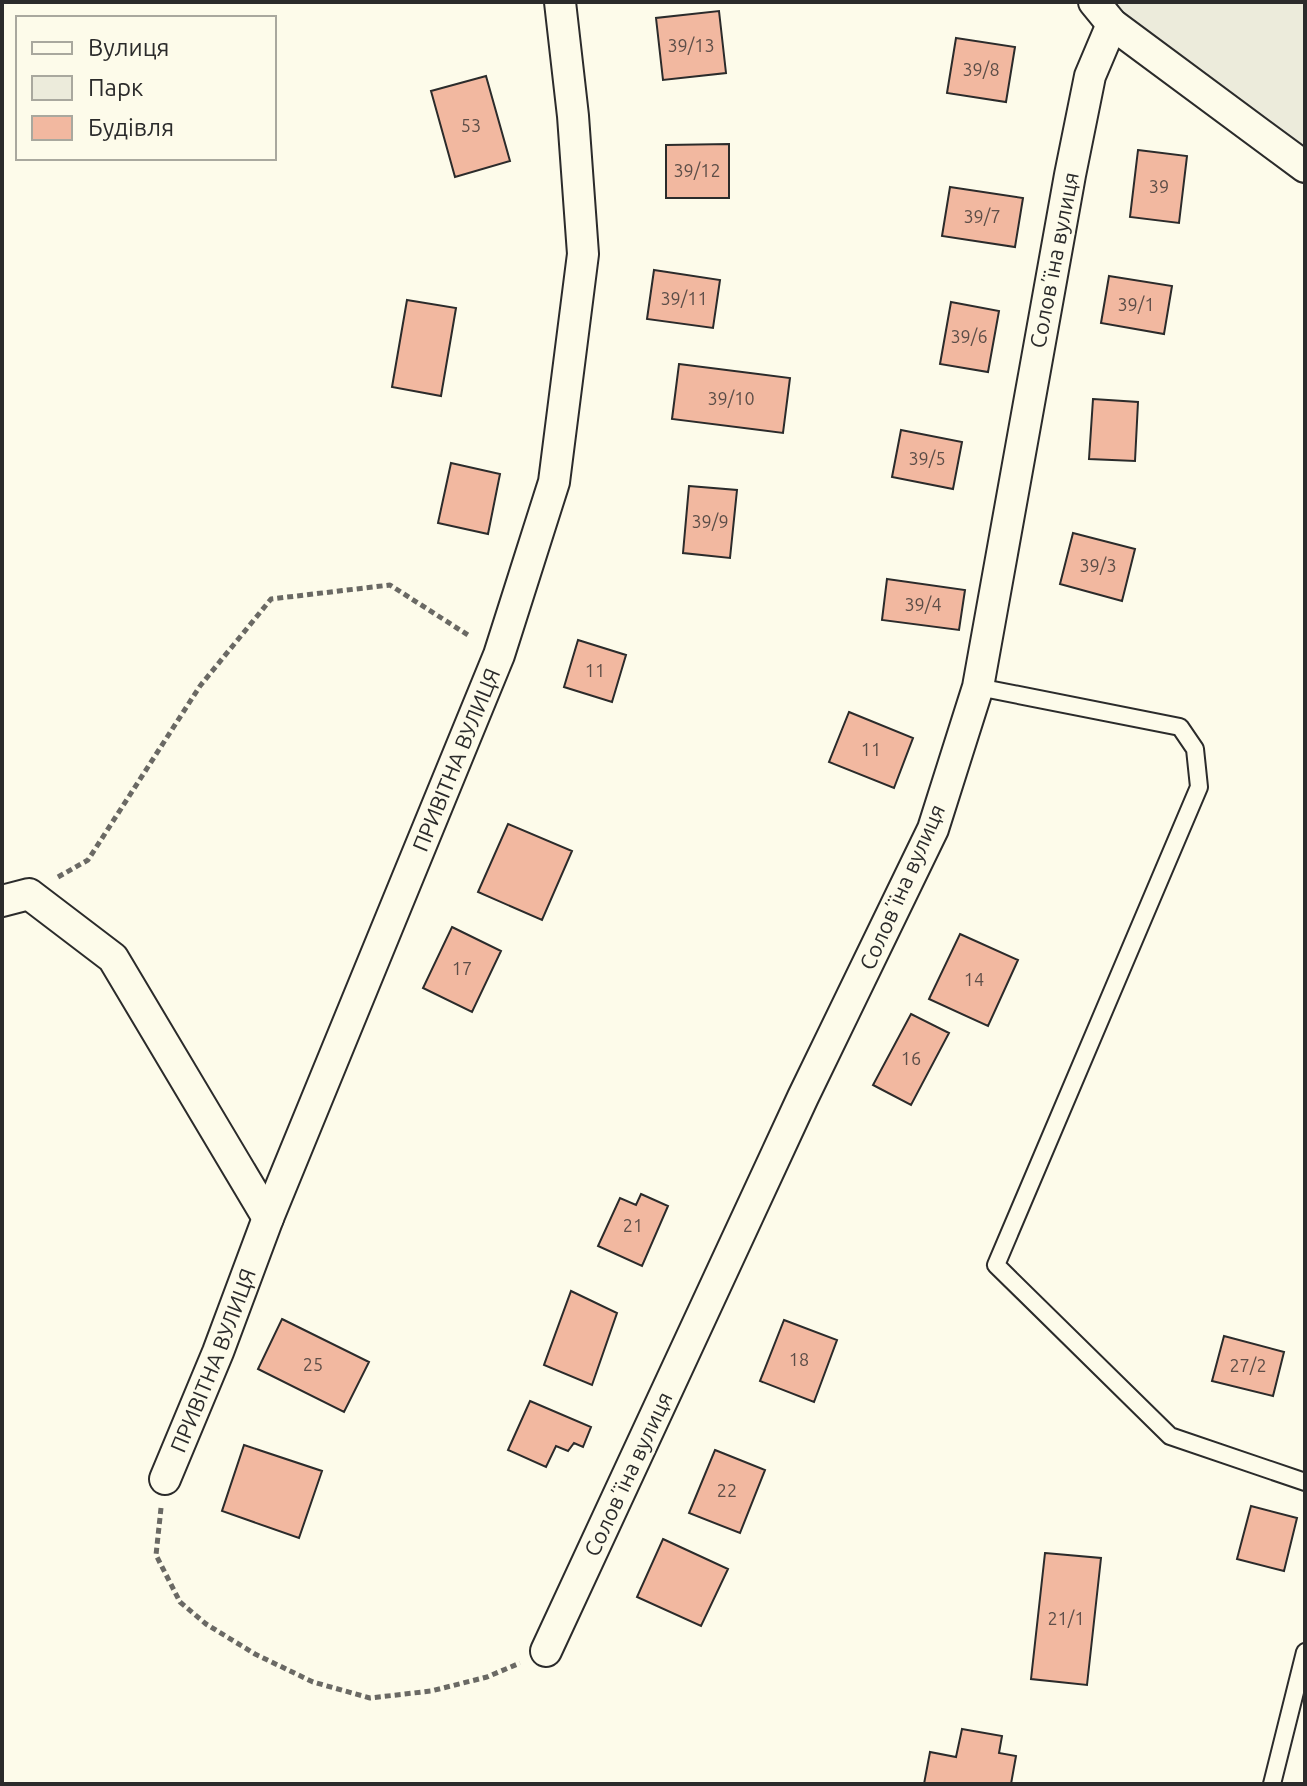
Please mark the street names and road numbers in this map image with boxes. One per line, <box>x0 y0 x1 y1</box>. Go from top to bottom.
street label: Соловʼїна вулиця <box>1024 170 1083 350</box>
street label: ПРИВІТНА ВУЛИЦЯ <box>407 664 504 855</box>
street label: Соловʼїна вулиця <box>854 800 949 973</box>
street label: ПРИВІТНА ВУЛИЦЯ <box>165 1265 260 1456</box>
street label: Соловʼїна вулиця <box>578 1388 677 1560</box>

